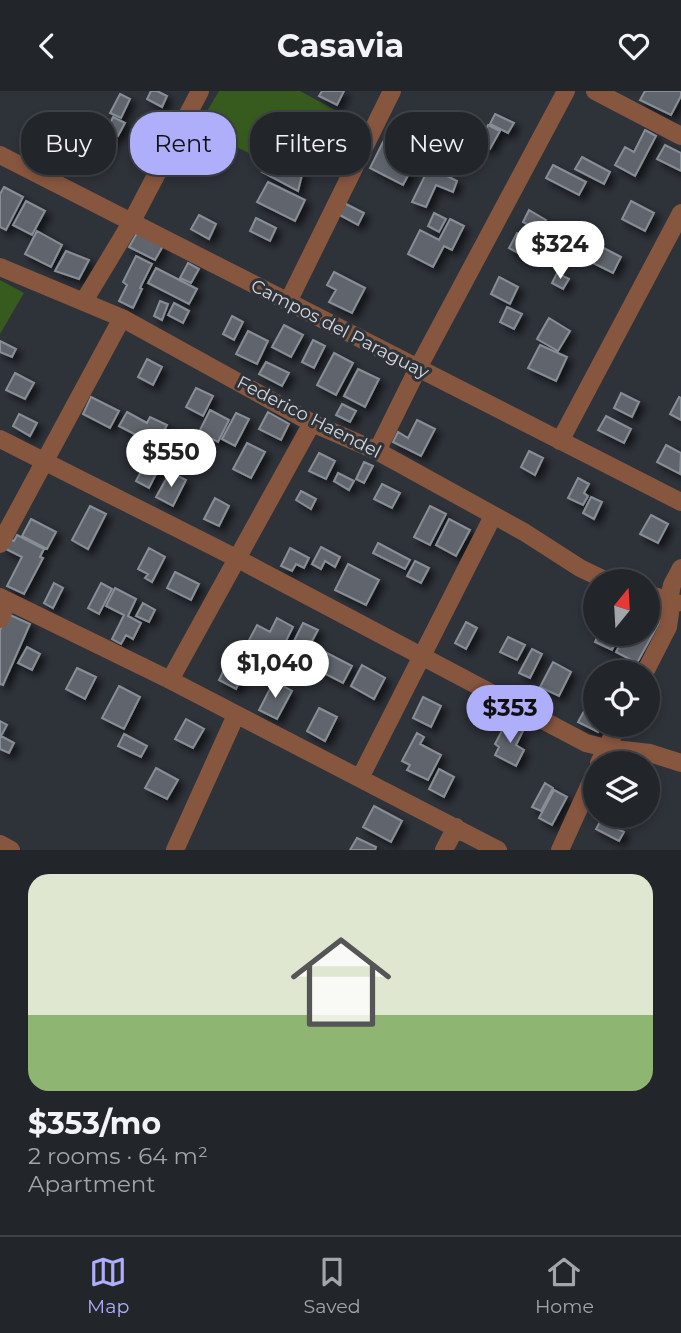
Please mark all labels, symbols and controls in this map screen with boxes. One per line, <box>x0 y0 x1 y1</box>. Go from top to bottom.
text: Casavia <box>277 26 404 65</box>
icon: back <box>28 27 66 65</box>
icon: heart <box>615 27 653 65</box>
chip: Buy <box>21 112 116 175</box>
chip: Rent <box>130 112 236 175</box>
chip: Filters <box>250 112 371 175</box>
chip: New <box>385 112 488 175</box>
pin: $324 <box>519 221 601 281</box>
text: $324 <box>531 230 589 258</box>
street label: Campos del Paraguay <box>247 275 433 384</box>
street label: Federico Haendel <box>233 371 385 463</box>
pin: $550 <box>130 429 212 489</box>
text: $550 <box>142 438 200 466</box>
north arrow <box>583 569 660 646</box>
map controls <box>583 569 660 828</box>
pin: $1,040 <box>218 641 332 700</box>
text: $1,040 <box>237 649 313 677</box>
button: locate <box>583 660 660 737</box>
pin: $353 <box>469 685 551 745</box>
text: $353 <box>482 694 538 722</box>
button: layers <box>583 751 660 828</box>
icon: home <box>278 919 404 1045</box>
text: $353/mo <box>28 1105 161 1142</box>
text: 2 rooms · 64 m² <box>28 1142 208 1170</box>
text: Apartment <box>28 1170 156 1198</box>
tab: Map <box>87 1253 129 1318</box>
tab: Saved <box>304 1253 361 1318</box>
tab: Home <box>535 1253 594 1318</box>

